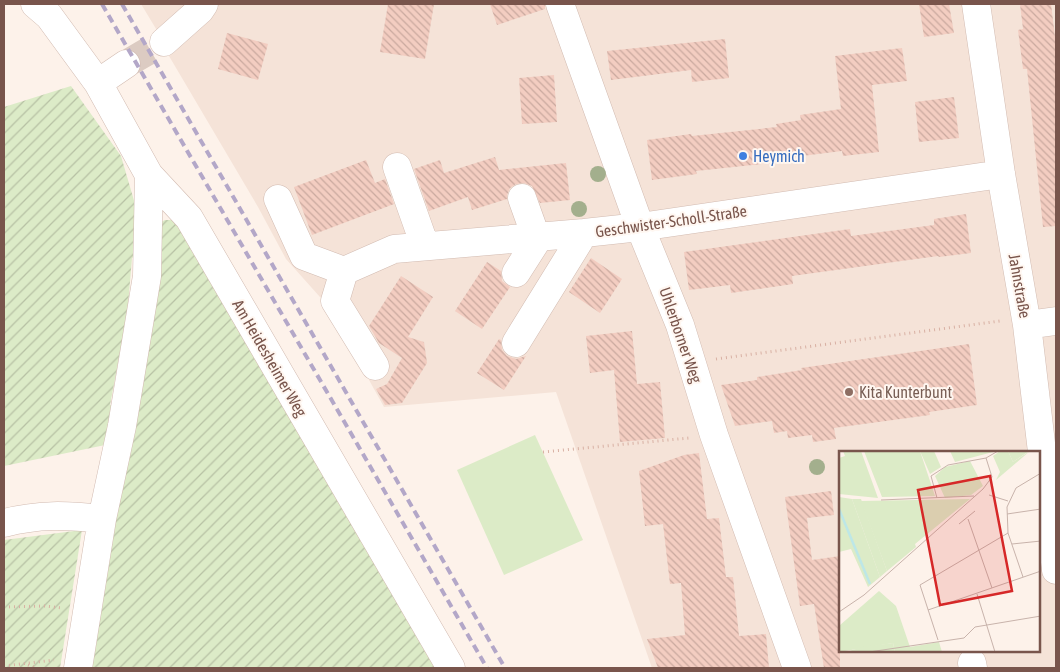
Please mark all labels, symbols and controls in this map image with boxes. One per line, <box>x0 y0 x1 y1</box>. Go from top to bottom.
place label: Heymich <box>753 147 805 166</box>
marker: Heymich <box>737 150 749 162</box>
street label: Geschwister-Scholl-Straße <box>594 201 748 241</box>
street label: Jahnstraße <box>1005 252 1035 320</box>
street label: Uhlerborner Weg <box>655 285 706 386</box>
street label: Am Heidesheimer Weg <box>228 296 311 420</box>
place label: Kita Kunterbunt <box>859 383 952 401</box>
marker: Kita Kunterbunt <box>843 386 855 398</box>
inset map <box>839 451 1040 652</box>

